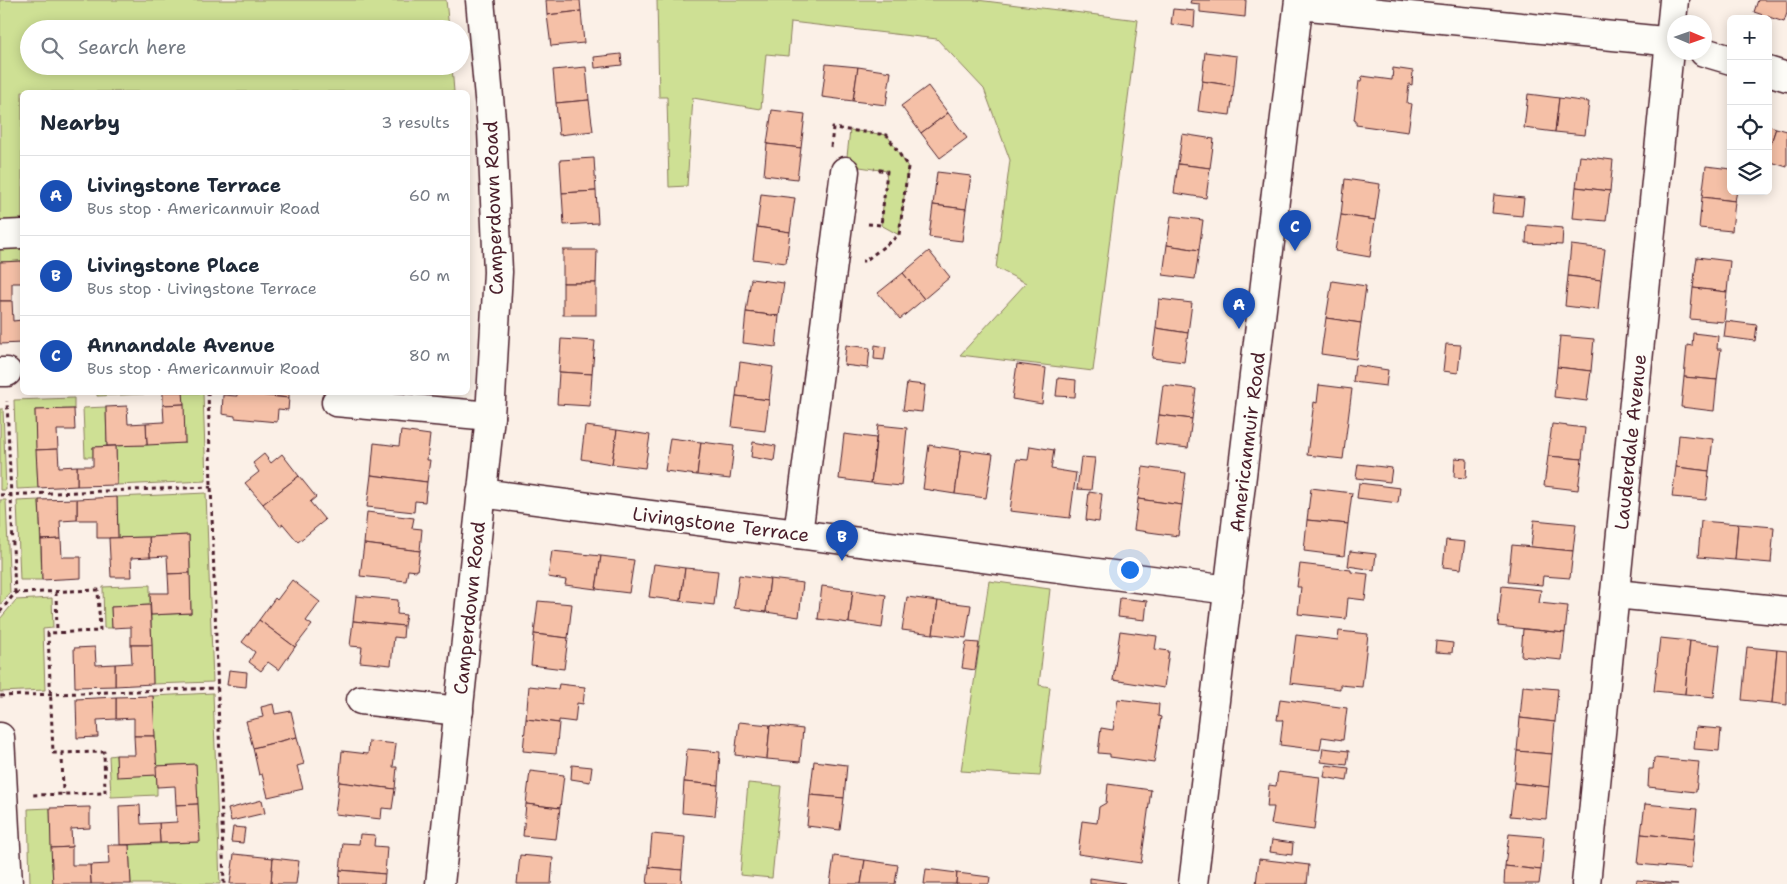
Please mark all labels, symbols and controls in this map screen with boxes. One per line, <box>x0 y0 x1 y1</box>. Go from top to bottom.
north arrow <box>1667 15 1712 60</box>
map controls <box>1727 15 1772 195</box>
button: + <box>1727 15 1772 60</box>
search box <box>20 20 470 75</box>
icon: search <box>38 34 66 62</box>
text: Search here <box>78 35 187 60</box>
button: − <box>1727 60 1772 105</box>
button: locate <box>1727 105 1772 150</box>
text: Nearby <box>40 109 120 137</box>
text: 3 results <box>381 112 450 133</box>
street label: Camperdown Road <box>478 120 509 295</box>
button: layers <box>1727 150 1772 195</box>
text: Livingstone Terrace <box>87 173 281 198</box>
text: A <box>50 185 62 206</box>
text: 60 m <box>409 185 450 206</box>
text: Bus stop · Americanmuir Road <box>87 198 320 219</box>
pin: C <box>1279 210 1311 251</box>
text: Livingstone Place <box>87 253 260 278</box>
text: B <box>51 265 61 286</box>
text: 60 m <box>409 265 450 286</box>
text: Bus stop · Livingstone Terrace <box>87 278 317 299</box>
pin: A <box>1223 288 1255 329</box>
text: Annandale Avenue <box>87 333 275 358</box>
text: C <box>51 345 61 366</box>
text: 80 m <box>409 345 450 366</box>
street label: Americanmuir Road <box>1224 350 1271 534</box>
street label: Lauderdale Avenue <box>1609 353 1652 531</box>
text: Bus stop · Americanmuir Road <box>87 358 320 379</box>
street label: Livingstone Terrace <box>631 501 811 548</box>
street label: Camperdown Road <box>448 520 491 696</box>
pin: B <box>826 520 858 561</box>
your location <box>1117 557 1143 583</box>

